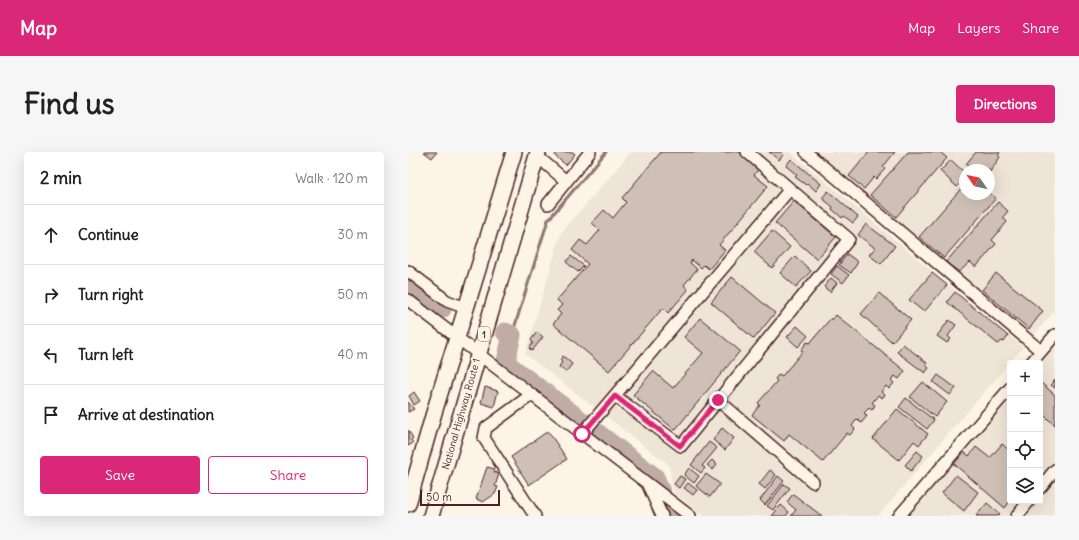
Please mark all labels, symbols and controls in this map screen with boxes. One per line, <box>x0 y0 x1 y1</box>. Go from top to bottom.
text: Map <box>20 16 57 40</box>
text: Map <box>908 19 935 37</box>
text: Layers <box>957 19 1000 37</box>
text: Share <box>1022 19 1059 37</box>
button: Directions <box>956 85 1055 123</box>
text: Find us <box>24 86 115 122</box>
north arrow <box>959 164 995 200</box>
text: 2 min <box>40 167 82 189</box>
text: Walk · 120 m <box>295 170 368 187</box>
icon: ahead <box>40 224 62 246</box>
text: Continue <box>78 225 139 244</box>
text: 30 m <box>338 226 368 243</box>
icon: right <box>40 284 62 306</box>
text: Turn right <box>78 285 143 304</box>
text: 50 m <box>337 286 368 303</box>
road number: 1 <box>478 327 490 341</box>
icon: left <box>40 344 62 366</box>
text: Turn left <box>78 345 133 364</box>
text: 40 m <box>337 346 368 363</box>
street label: National Highway Route 1 <box>439 357 483 471</box>
map controls <box>1007 360 1043 504</box>
button: + <box>1007 360 1043 396</box>
route end <box>709 391 727 409</box>
button: − <box>1007 396 1043 432</box>
icon: arrive <box>40 404 62 426</box>
text: Arrive at destination <box>78 405 214 424</box>
route start <box>573 425 591 443</box>
button: locate <box>1007 432 1043 468</box>
button: Save <box>40 456 200 494</box>
button: Share <box>208 456 368 494</box>
button: layers <box>1007 468 1043 504</box>
scale bar <box>420 488 500 507</box>
text: 50 m <box>426 490 452 504</box>

